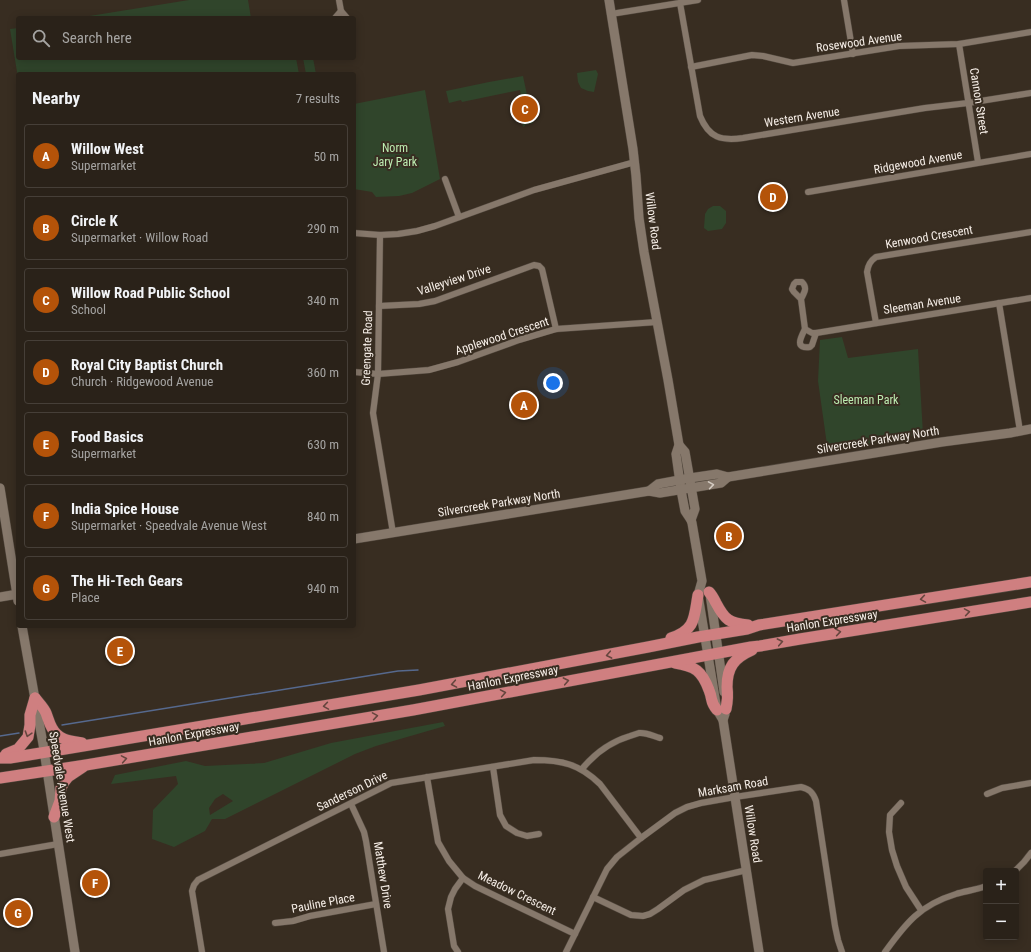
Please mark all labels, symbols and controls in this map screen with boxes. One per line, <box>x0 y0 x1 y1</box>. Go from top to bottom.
search box <box>16 16 356 60</box>
icon: search <box>30 27 52 49</box>
text: Search here <box>62 29 132 47</box>
street label: Rosewood Avenue <box>815 29 903 55</box>
street label: Cannon Street <box>967 67 991 136</box>
text: Nearby <box>32 88 80 108</box>
text: 7 results <box>296 91 340 106</box>
pin: C <box>512 94 538 124</box>
street label: Western Avenue <box>763 104 841 130</box>
text: Willow West <box>71 140 144 158</box>
park label: Norm Jary Park <box>373 141 418 169</box>
street label: Ridgewood Avenue <box>873 147 964 177</box>
text: A <box>42 149 50 164</box>
text: 50 m <box>313 149 339 164</box>
text: Supermarket <box>71 158 136 173</box>
pin: D <box>760 182 786 212</box>
street label: Willow Road <box>643 191 663 251</box>
text: Circle K <box>71 212 118 230</box>
text: B <box>42 221 50 236</box>
text: 290 m <box>307 221 339 236</box>
street label: Kenwood Crescent <box>884 222 974 252</box>
text: Supermarket · Willow Road <box>71 230 208 245</box>
street label: Valleyview Drive <box>416 261 493 298</box>
text: Willow Road Public School <box>71 284 230 302</box>
street label: Sleeman Avenue <box>882 291 962 317</box>
text: C <box>42 293 50 308</box>
text: 340 m <box>307 293 339 308</box>
text: School <box>71 302 106 317</box>
street label: Greengate Road <box>359 310 375 386</box>
street label: Applewood Crescent <box>453 314 551 358</box>
text: Royal City Baptist Church <box>71 356 223 374</box>
text: D <box>42 365 50 380</box>
text: 360 m <box>307 365 339 380</box>
your location <box>543 373 563 393</box>
text: Church · Ridgewood Avenue <box>71 374 213 389</box>
pin: A <box>511 390 537 420</box>
park label: Sleeman Park <box>834 393 899 407</box>
street label: Silvercreek Parkway North <box>816 423 940 457</box>
text: Food Basics <box>71 428 144 446</box>
text: E <box>43 437 49 452</box>
text: 630 m <box>307 437 339 452</box>
text: Supermarket <box>71 446 136 461</box>
one-way arrow <box>708 481 714 490</box>
street label: Silvercreek Parkway North <box>437 486 561 520</box>
text: India Spice House <box>71 500 179 518</box>
text: F <box>43 509 49 524</box>
text: 840 m <box>307 509 339 524</box>
text: Supermarket · Speedvale Avenue West <box>71 518 267 533</box>
pin: B <box>716 521 742 551</box>
text: The Hi-Tech Gears <box>71 572 183 590</box>
text: G <box>42 581 50 596</box>
text: 940 m <box>307 581 339 596</box>
text: Place <box>71 590 100 605</box>
one-way arrow <box>920 595 926 603</box>
street label: Hanlon Expressway <box>785 607 879 635</box>
one-way arrow <box>964 608 970 617</box>
one-way arrow <box>835 628 841 637</box>
pin: E <box>107 636 133 666</box>
one-way arrow <box>777 639 783 647</box>
one-way arrow <box>606 650 613 658</box>
street label: Hanlon Expressway <box>466 662 560 694</box>
one-way arrow <box>563 678 569 686</box>
one-way arrow <box>451 679 457 687</box>
one-way arrow <box>499 690 506 698</box>
one-way arrow <box>323 701 329 710</box>
one-way arrow <box>371 712 378 721</box>
street label: Hanlon Expressway <box>147 719 241 749</box>
one-way arrow <box>24 731 33 738</box>
street label: Speedvale Avenue West <box>46 731 78 844</box>
one-way arrow <box>121 755 128 764</box>
street label: Sanderson Drive <box>314 768 390 814</box>
street label: Marksam Road <box>697 774 769 800</box>
street label: Willow Road <box>742 804 764 864</box>
street label: Matthew Drive <box>371 840 395 910</box>
pin: F <box>82 868 108 898</box>
street label: Meadow Crescent <box>476 868 559 918</box>
map controls <box>983 868 1019 940</box>
button: + <box>983 868 1019 904</box>
street label: Pauline Place <box>290 890 356 916</box>
pin: G <box>5 898 31 928</box>
button: − <box>983 904 1019 940</box>

